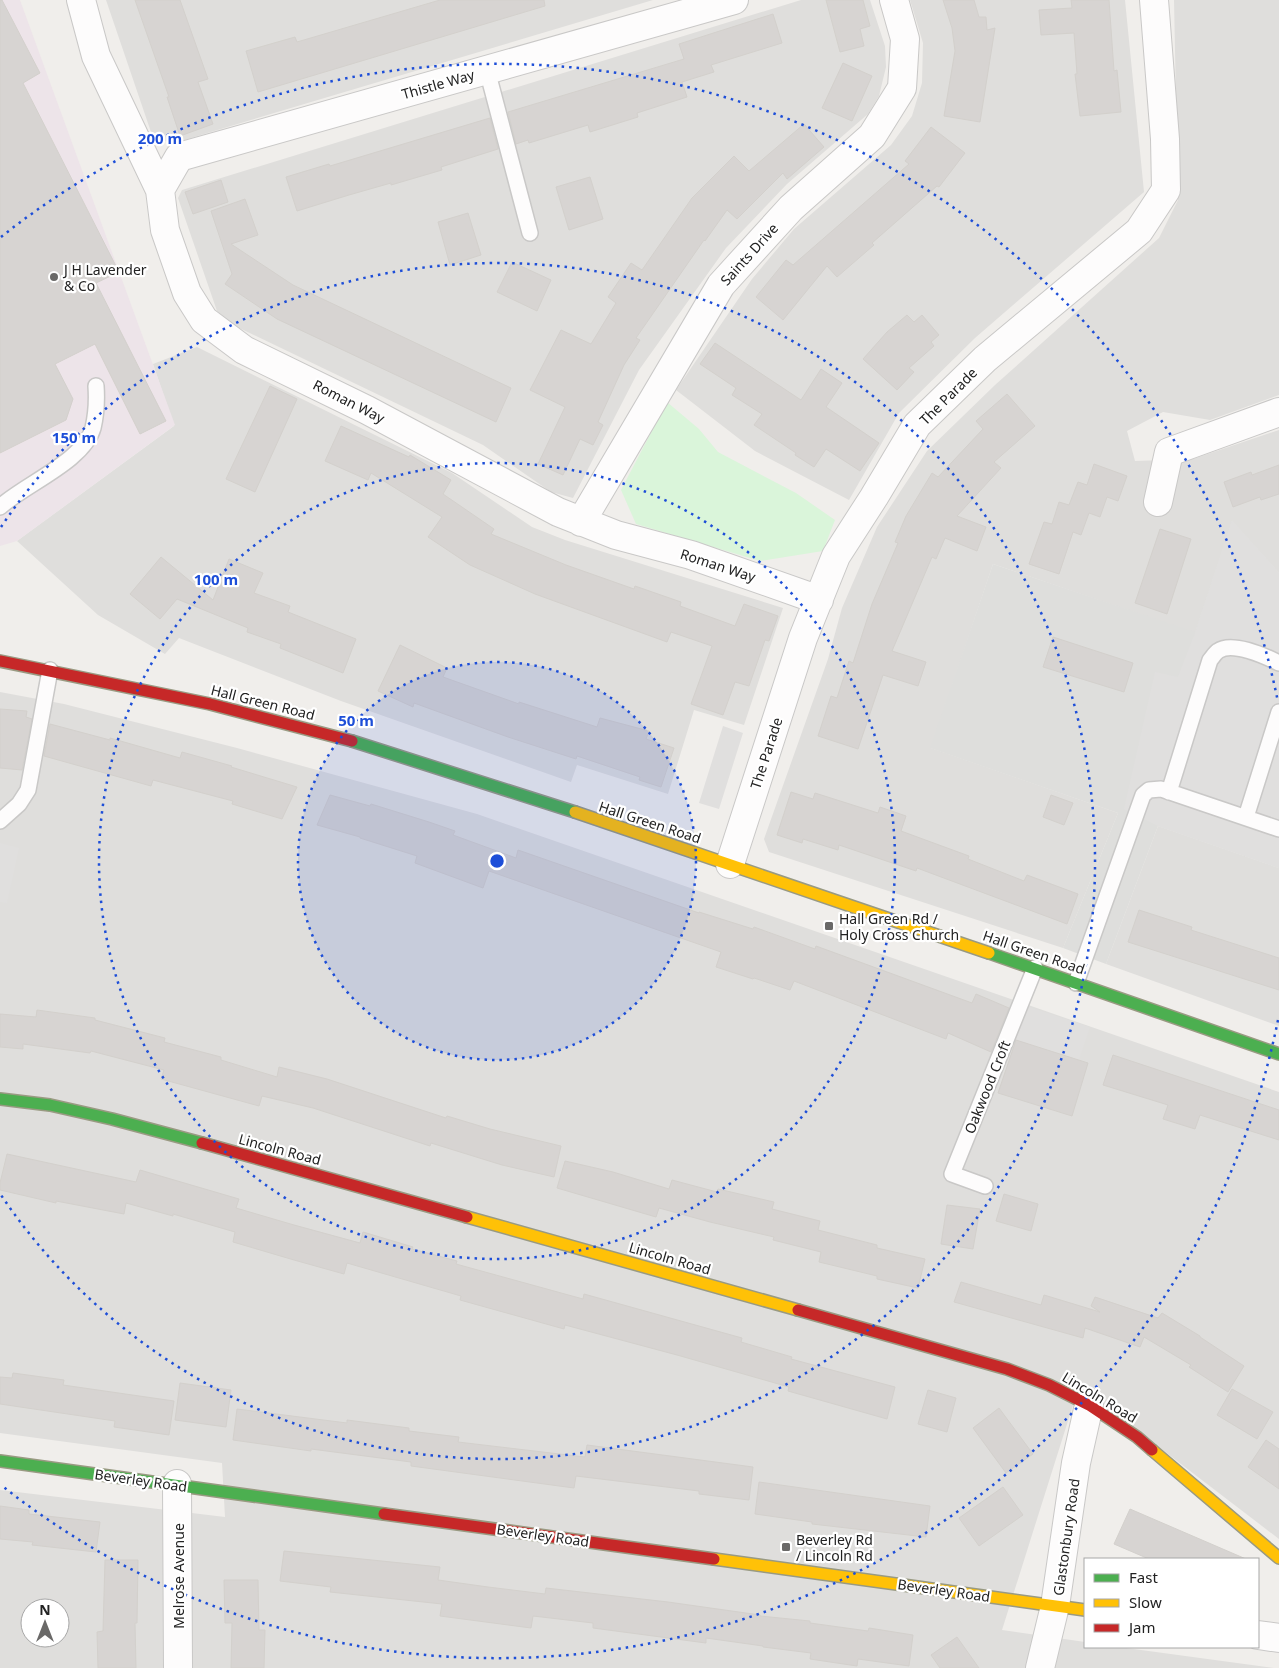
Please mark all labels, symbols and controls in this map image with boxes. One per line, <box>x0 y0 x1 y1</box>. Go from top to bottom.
street label: Thistle Way <box>399 64 477 103</box>
text: 200 m <box>138 128 182 148</box>
street label: Saints Drive <box>716 219 782 289</box>
place label: J H Lavender & Co <box>62 260 147 295</box>
marker: J H Lavender & Co <box>48 271 60 283</box>
street label: The Parade <box>915 363 981 429</box>
street label: Roman Way <box>310 375 389 428</box>
text: 150 m <box>52 427 96 447</box>
street label: Roman Way <box>678 544 759 586</box>
text: 100 m <box>194 569 238 589</box>
street label: Hall Green Road <box>209 680 317 724</box>
text: 50 m <box>338 710 374 730</box>
street label: The Parade <box>746 715 787 791</box>
street label: Hall Green Road <box>596 797 704 847</box>
centre of rings <box>488 852 506 870</box>
place label: Hall Green Rd / Holy Cross Church <box>839 909 959 944</box>
marker: Hall Green Rd / Holy Cross Church <box>823 920 835 932</box>
street label: Hall Green Road <box>981 926 1087 978</box>
street label: Oakwood Croft <box>960 1037 1014 1137</box>
street label: Lincoln Road <box>237 1129 323 1169</box>
street label: Lincoln Road <box>627 1237 713 1279</box>
street label: Lincoln Road <box>1059 1367 1141 1427</box>
street label: Beverley Road <box>94 1464 188 1496</box>
street label: Glastonbury Road <box>1048 1477 1084 1597</box>
street label: Beverley Road <box>496 1519 590 1551</box>
street label: Melrose Avenue <box>169 1523 188 1629</box>
place label: Beverley Rd / Lincoln Rd <box>796 1530 873 1565</box>
marker: Beverley Rd / Lincoln Rd <box>780 1541 792 1553</box>
legend <box>1084 1558 1259 1648</box>
text: Fast <box>1129 1567 1158 1587</box>
street label: Beverley Road <box>897 1574 991 1606</box>
text: Slow <box>1129 1592 1162 1612</box>
north arrow <box>20 1598 70 1648</box>
text: N <box>39 1600 51 1619</box>
text: Jam <box>1127 1617 1156 1637</box>

